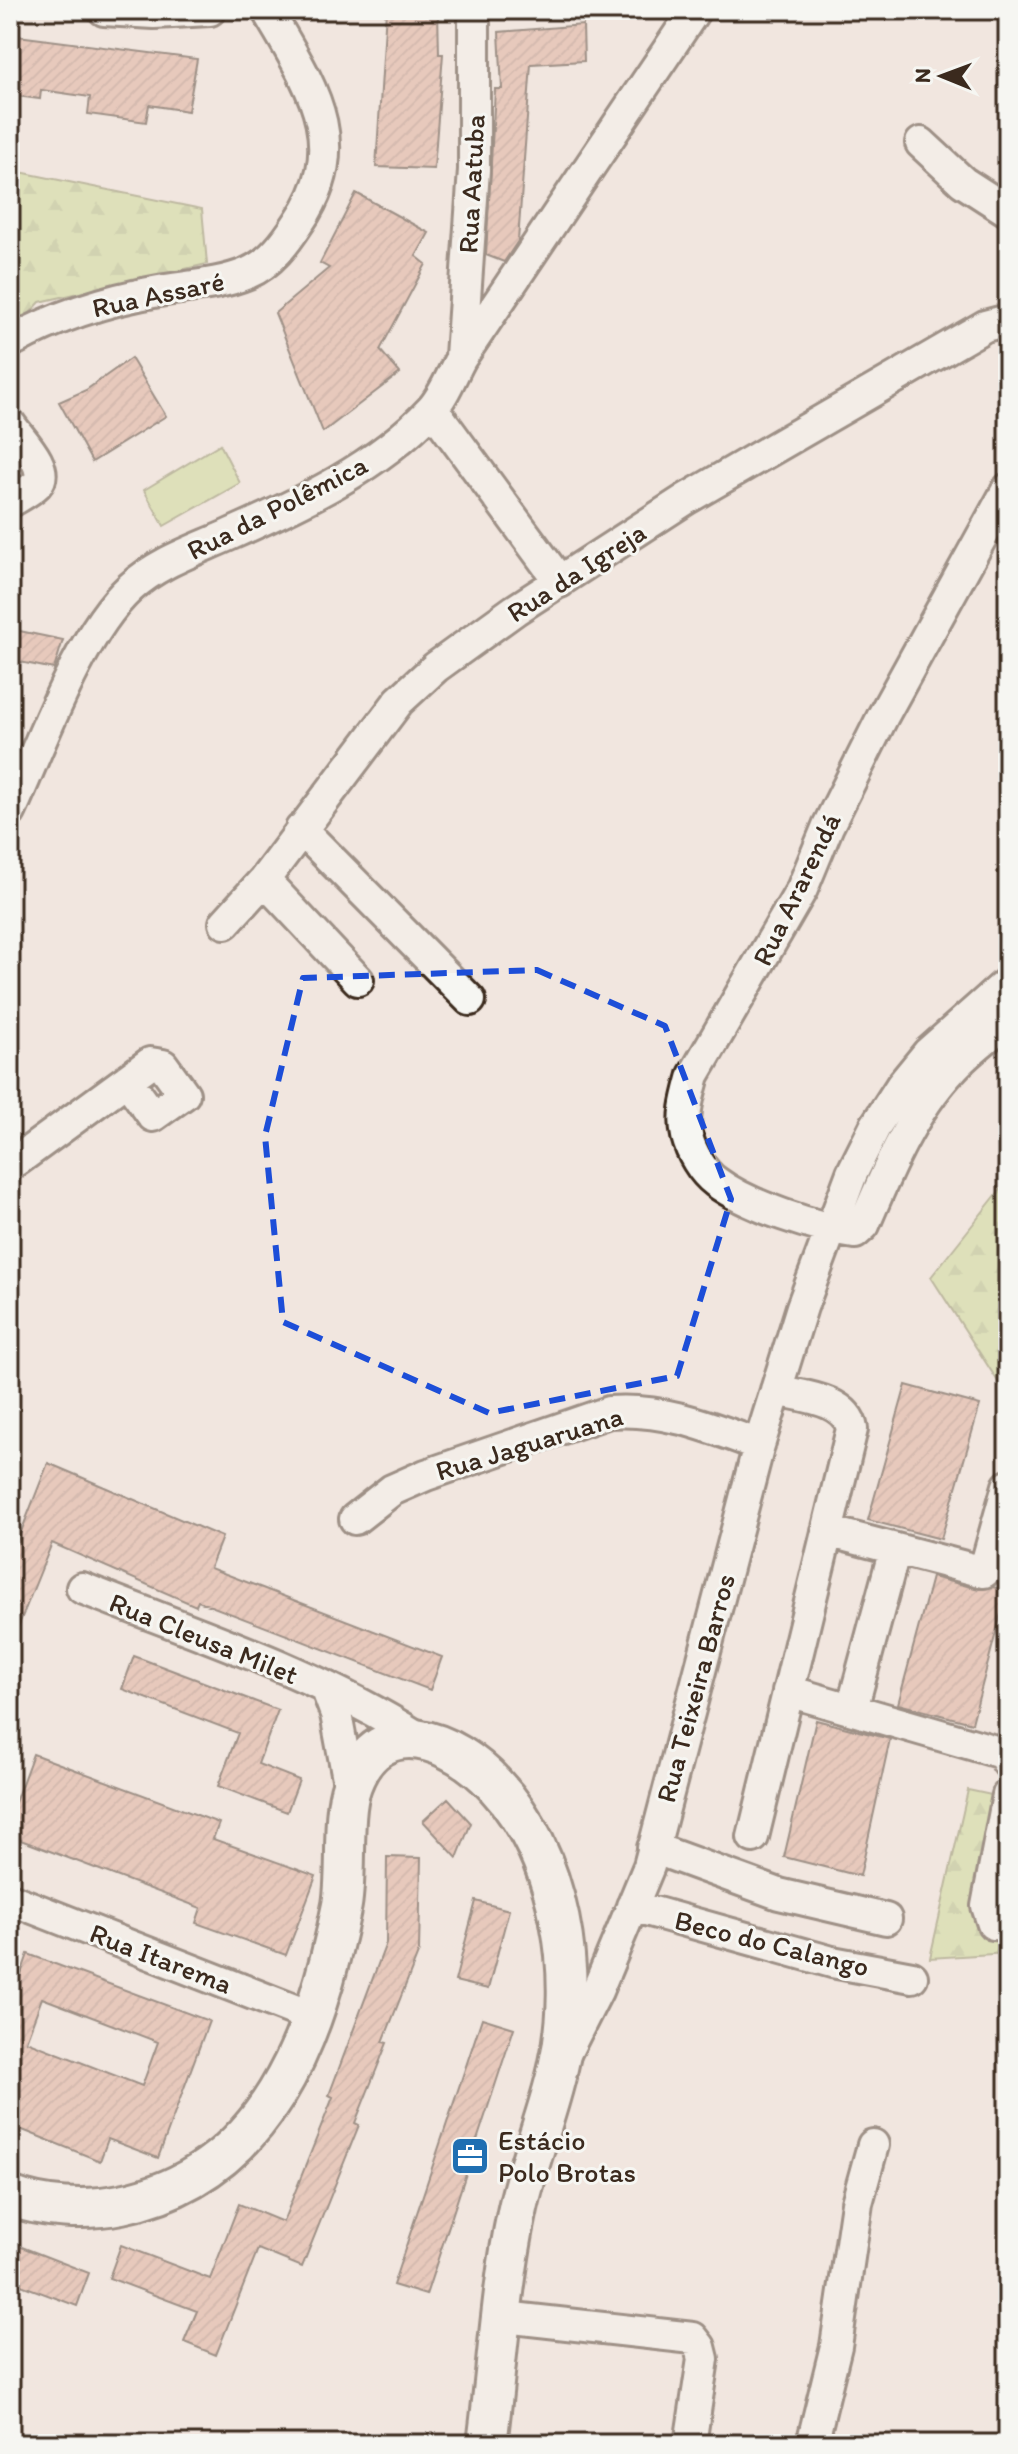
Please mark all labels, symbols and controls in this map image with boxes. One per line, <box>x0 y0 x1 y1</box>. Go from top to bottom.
north arrow <box>902 36 982 116</box>
text: N <box>909 68 936 83</box>
street label: Rua Aatuba <box>450 113 492 254</box>
street label: Rua Assaré <box>89 263 227 325</box>
street label: Rua da Polêmica <box>181 447 373 567</box>
street label: Rua da Igreja <box>500 514 652 629</box>
street label: Rua Ararendá <box>744 807 848 971</box>
street label: Rua Jaguaruana <box>431 1398 627 1488</box>
street label: Rua Teixeira Barros <box>648 1570 742 1806</box>
street label: Rua Cleusa Milet <box>105 1585 303 1691</box>
street label: Beco do Calango <box>671 1902 873 1984</box>
street label: Rua Itarema <box>85 1915 237 2001</box>
place label: Estácio Polo Brotas <box>498 2123 636 2189</box>
office icon: Estácio Polo Brotas <box>449 2135 491 2177</box>

